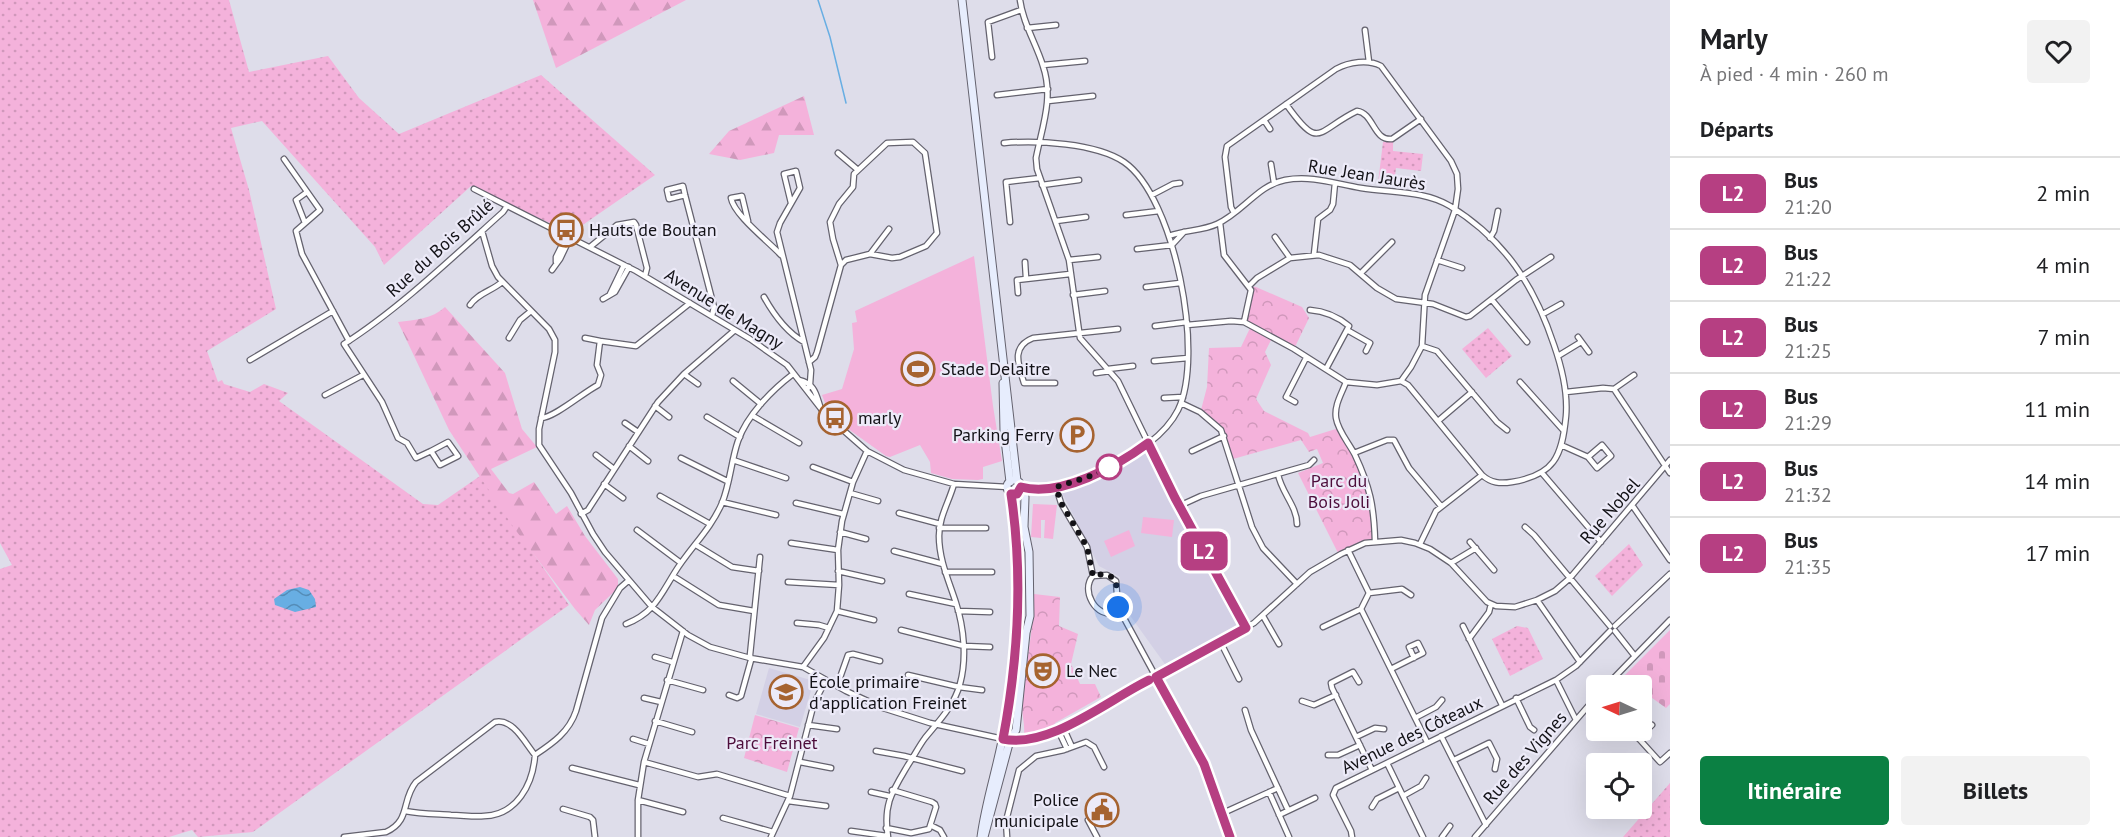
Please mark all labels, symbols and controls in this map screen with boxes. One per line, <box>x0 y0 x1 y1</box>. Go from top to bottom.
text: Marly <box>1700 20 1768 57</box>
button: heart <box>2027 20 2090 83</box>
text: À pied · 4 min · 260 m <box>1700 61 1888 87</box>
text: Départs <box>1700 115 1774 143</box>
street label: Rue Jean Jaurès <box>1307 154 1428 195</box>
text: Bus <box>1784 166 1818 194</box>
text: 2 min <box>2036 179 2090 207</box>
text: L2 <box>1722 180 1744 207</box>
street label: Rue du Bois Brûlé <box>381 193 498 302</box>
text: 21:20 <box>1784 194 1832 220</box>
bus stop icon: Hauts de Boutan <box>548 212 584 248</box>
place label: Hauts de Boutan <box>589 218 717 241</box>
text: Bus <box>1784 238 1818 266</box>
text: 4 min <box>2036 251 2090 279</box>
text: L2 <box>1722 252 1744 279</box>
street label: Avenue de Magny <box>661 263 788 355</box>
text: 21:22 <box>1784 266 1832 292</box>
text: Bus <box>1784 310 1818 338</box>
text: 7 min <box>2038 323 2090 351</box>
text: L2 <box>1722 324 1744 351</box>
text: 21:25 <box>1784 338 1832 364</box>
sports icon: Stade Delaitre <box>900 351 936 387</box>
place label: Stade Delaitre <box>941 357 1051 380</box>
text: Bus <box>1784 382 1818 410</box>
text: 11 min <box>2024 395 2090 423</box>
text: L2 <box>1722 396 1744 423</box>
bus stop icon: marly <box>817 400 853 436</box>
place label: marly <box>858 406 902 429</box>
text: 21:29 <box>1784 410 1832 436</box>
parking icon: Parking Ferry <box>1059 417 1095 453</box>
place label: Parking Ferry <box>953 423 1055 446</box>
unlabelled marker <box>1096 454 1122 480</box>
text: Bus <box>1784 454 1818 482</box>
text: 14 min <box>2024 467 2090 495</box>
text: L2 <box>1722 468 1744 495</box>
park label: Parc du Bois Joli <box>1308 469 1370 513</box>
street label: Rue Nobel <box>1575 472 1645 548</box>
text: 21:32 <box>1784 482 1832 508</box>
text: Bus <box>1784 526 1818 554</box>
line badge: L2 <box>1177 532 1231 570</box>
text: L2 <box>1193 538 1215 565</box>
text: 17 min <box>2026 539 2090 567</box>
text: L2 <box>1722 540 1744 567</box>
text: 21:35 <box>1784 554 1832 580</box>
your location <box>1103 592 1133 622</box>
theatre icon: Le Nec <box>1025 653 1061 689</box>
place label: Le Nec <box>1066 659 1117 682</box>
place label: École primaire d'application Freinet <box>809 670 967 714</box>
school or university icon: École primaire d'application Freinet <box>768 674 804 710</box>
north arrow <box>1586 675 1652 741</box>
map controls <box>1586 675 1652 819</box>
street label: Avenue des Côteaux <box>1337 690 1486 779</box>
street label: Rue des Vignes <box>1478 706 1571 809</box>
park label: Parc Freinet <box>726 731 818 754</box>
button: locate <box>1586 753 1652 819</box>
button: Itinéraire <box>1700 756 1889 825</box>
button: Billets <box>1901 756 2090 825</box>
place label: Police municipale <box>994 788 1079 832</box>
public building icon: Police municipale <box>1084 792 1120 828</box>

